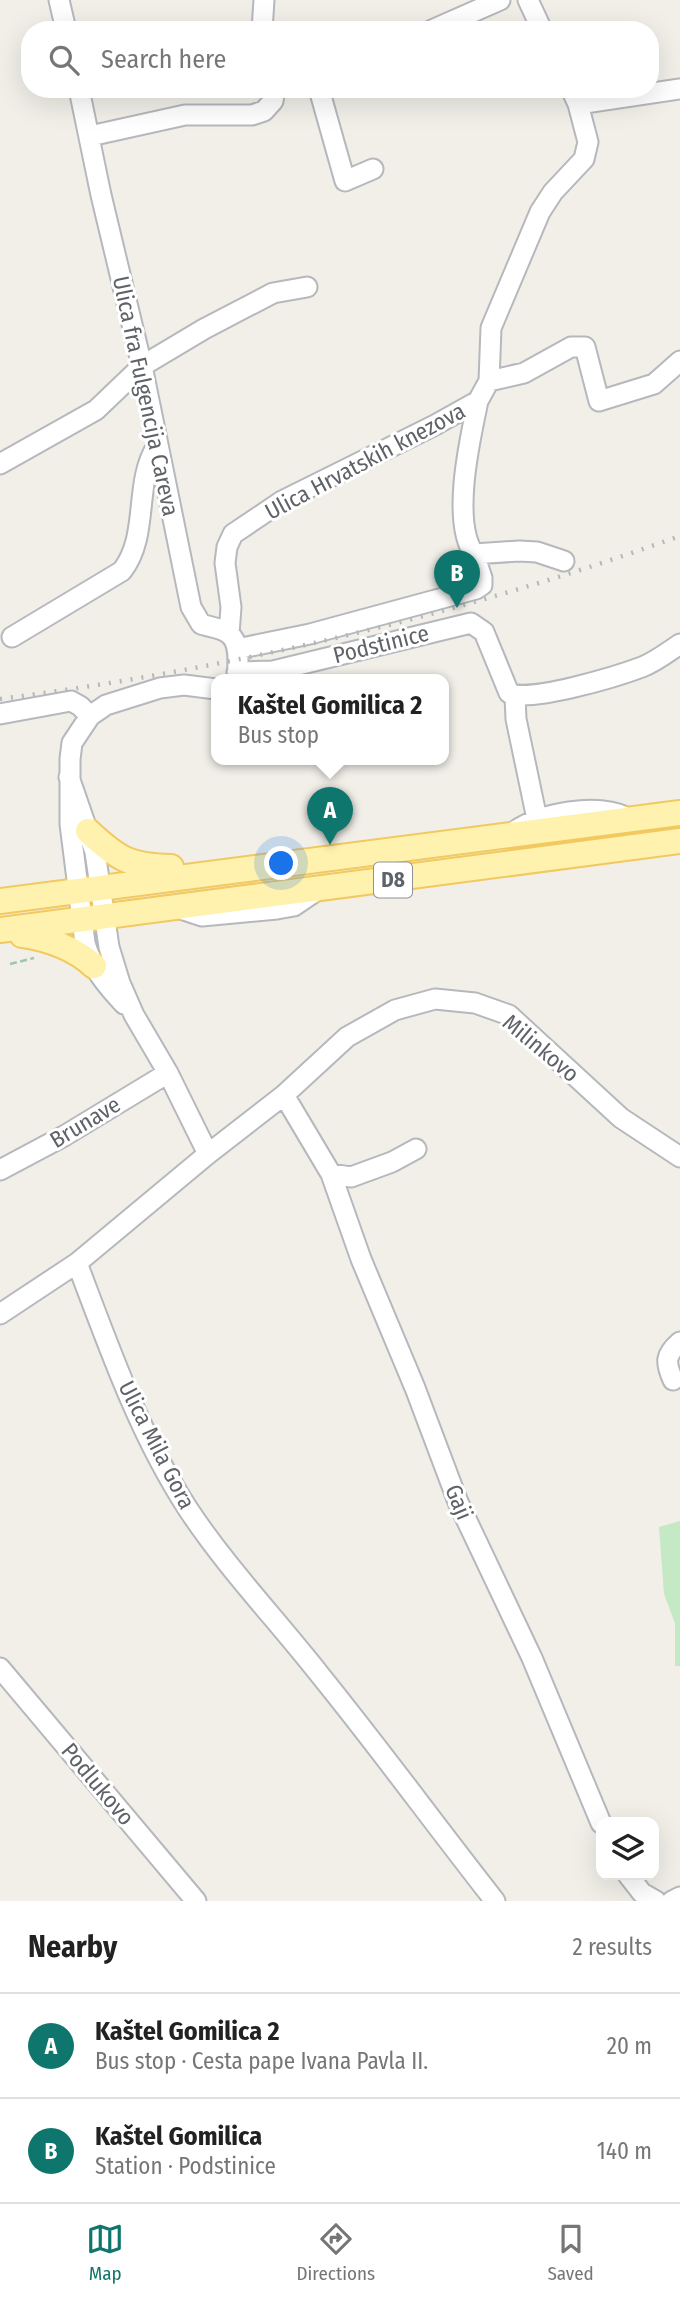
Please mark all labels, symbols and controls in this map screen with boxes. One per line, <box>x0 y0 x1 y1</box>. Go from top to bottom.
search box <box>21 21 659 98</box>
icon: search <box>45 41 83 79</box>
text: Search here <box>101 44 226 75</box>
street label: Ulica fra Fulgencija Careva <box>107 273 185 519</box>
street label: Ulica Hrvatskih knezova <box>260 396 470 526</box>
pin: B <box>434 550 480 608</box>
street label: Podstinice <box>330 619 432 669</box>
popup <box>211 674 449 765</box>
text: Kaštel Gomilica 2 <box>238 690 422 721</box>
text: Bus stop <box>238 721 319 749</box>
pin: A <box>307 787 353 845</box>
your location <box>264 846 298 880</box>
road number: D8 <box>374 862 412 898</box>
street label: Milinkovo <box>497 1008 585 1088</box>
street label: Brunave <box>45 1090 125 1154</box>
street label: Ulica Mila Gora <box>113 1376 201 1514</box>
street label: Gaji <box>439 1480 479 1524</box>
street label: Podlukovo <box>56 1737 140 1831</box>
map controls <box>596 1817 659 1880</box>
button: layers <box>596 1817 659 1880</box>
text: Nearby <box>28 1929 117 1965</box>
text: 2 results <box>572 1933 652 1961</box>
text: Kaštel Gomilica 2 <box>95 2016 280 2047</box>
text: A <box>45 2032 57 2060</box>
text: 20 m <box>607 2032 652 2060</box>
text: Bus stop · Cesta pape Ivana Pavla II. <box>95 2047 428 2075</box>
text: Kaštel Gomilica <box>95 2121 262 2152</box>
text: B <box>45 2137 57 2165</box>
text: 140 m <box>597 2137 652 2165</box>
text: Station · Podstinice <box>95 2152 276 2180</box>
tab: Map <box>86 2220 124 2285</box>
tab: Directions <box>296 2220 375 2285</box>
tab: Saved <box>547 2220 594 2285</box>

